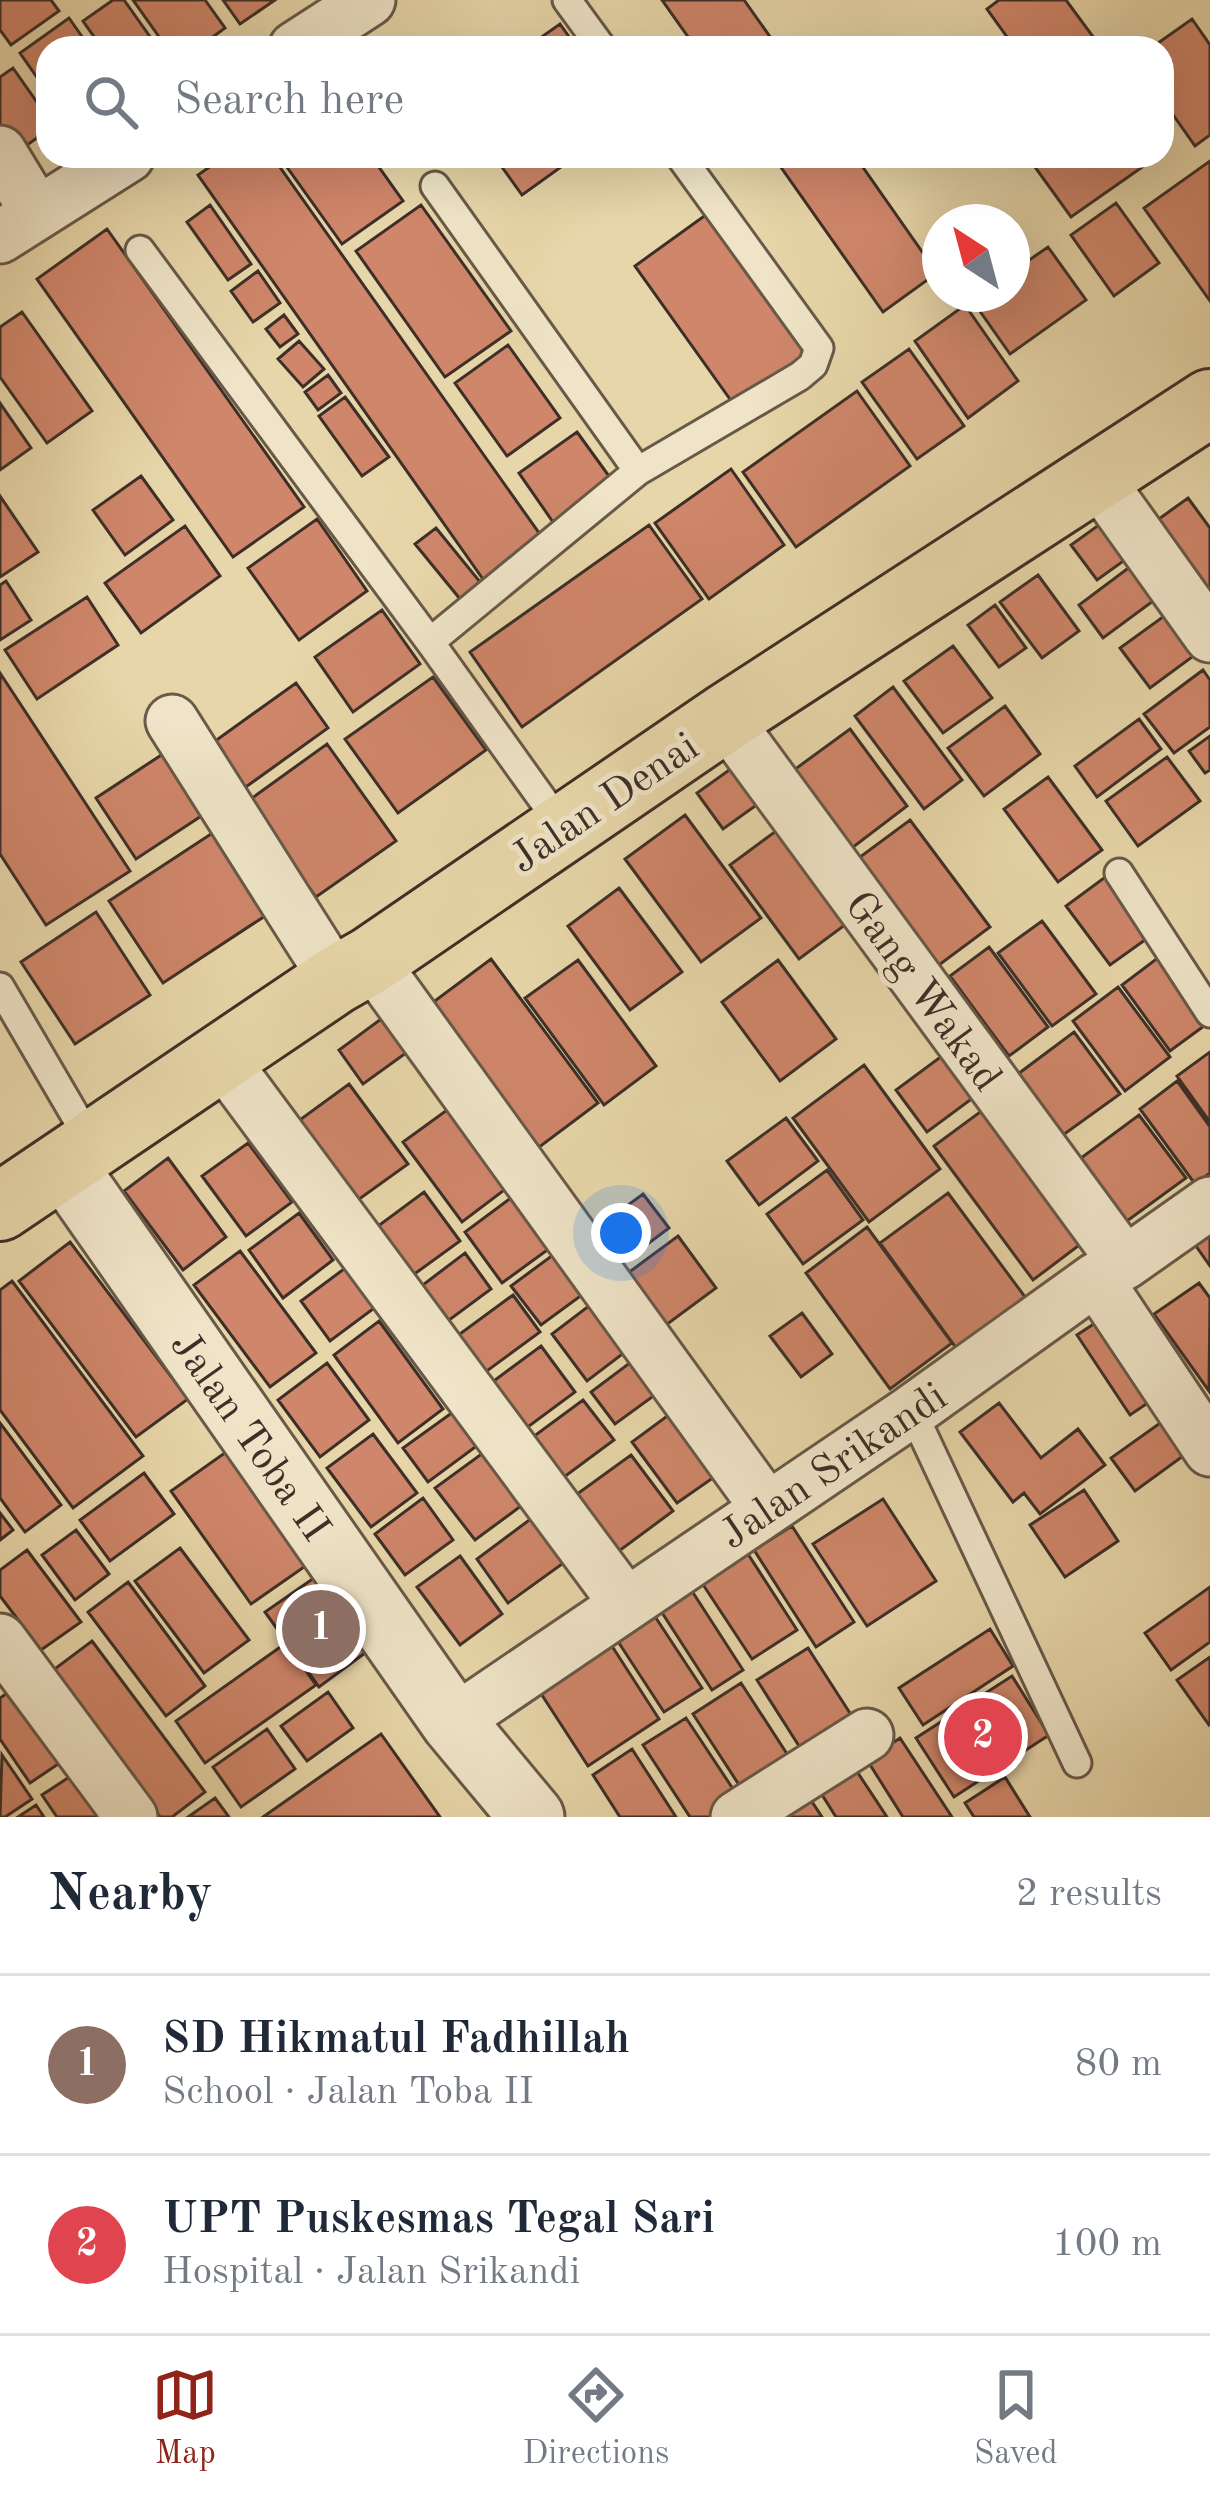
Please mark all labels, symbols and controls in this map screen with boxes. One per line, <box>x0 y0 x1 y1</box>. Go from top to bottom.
search box <box>36 36 1174 168</box>
icon: search <box>78 69 144 135</box>
text: Search here <box>174 79 404 124</box>
north arrow <box>922 204 1030 312</box>
street label: Jalan Denai <box>504 726 707 882</box>
street label: Gang Wakad <box>836 885 1008 1100</box>
your location <box>591 1203 651 1263</box>
street label: Jalan Toba II <box>161 1325 336 1550</box>
street label: Jalan Srikandi <box>713 1376 955 1558</box>
pin: 1 <box>282 1584 360 1674</box>
pin: 2 <box>944 1692 1022 1782</box>
text: Nearby <box>48 1870 213 1921</box>
text: 2 results <box>1016 1875 1162 1914</box>
text: SD Hikmatul Fadhillah <box>162 2018 630 2063</box>
text: 1 <box>76 2045 98 2084</box>
text: 80 m <box>1075 2045 1162 2084</box>
text: School · Jalan Toba II <box>162 2073 534 2112</box>
text: UPT Puskesmas Tegal Sari <box>162 2198 715 2243</box>
text: 2 <box>76 2225 98 2264</box>
text: 100 m <box>1052 2225 1162 2264</box>
text: Hospital · Jalan Srikandi <box>162 2253 580 2292</box>
tab: Map <box>152 2362 218 2475</box>
tab: Directions <box>523 2362 669 2475</box>
tab: Saved <box>974 2362 1058 2475</box>

